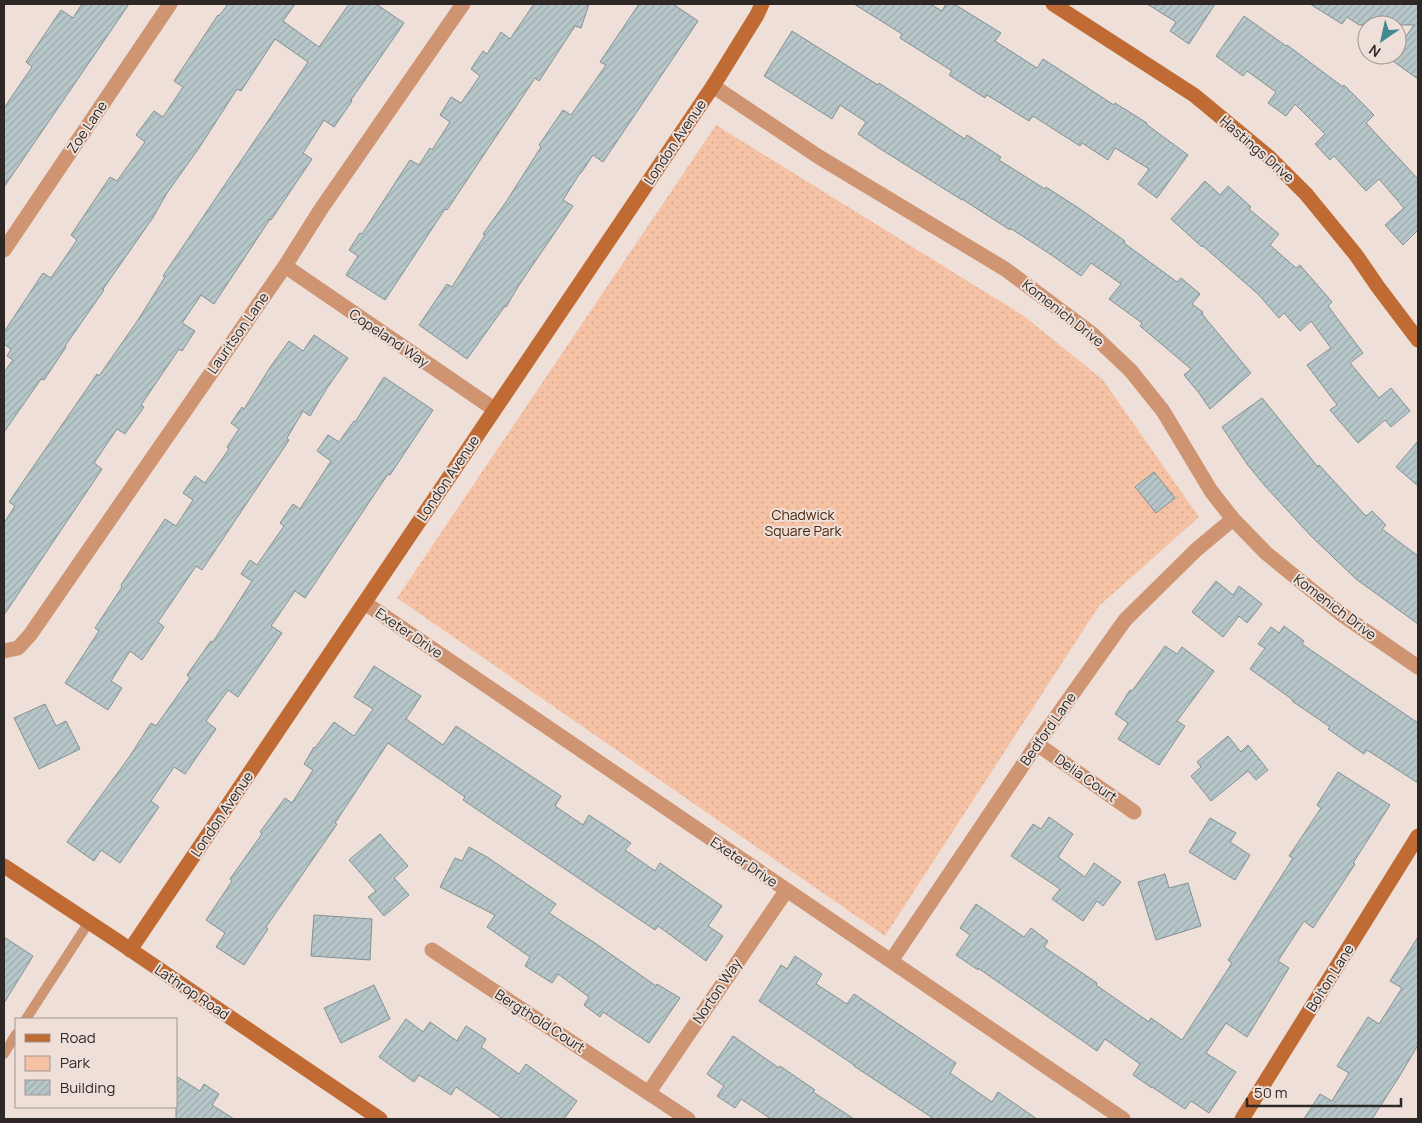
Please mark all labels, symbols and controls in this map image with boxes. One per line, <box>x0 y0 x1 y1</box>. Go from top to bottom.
north arrow <box>1357 15 1407 65</box>
text: N <box>1365 41 1384 62</box>
street label: London Avenue <box>639 95 710 188</box>
street label: Zoe Lane <box>62 97 111 157</box>
street label: Hastings Drive <box>1216 111 1299 186</box>
street label: Komenich Drive <box>1018 275 1108 351</box>
street label: Lauritson Lane <box>202 288 273 377</box>
street label: Copeland Way <box>346 304 433 372</box>
street label: London Avenue <box>412 431 483 524</box>
park label: Chadwick Square Park <box>765 505 842 540</box>
street label: Komenich Drive <box>1290 569 1381 644</box>
street label: Exeter Drive <box>372 603 447 662</box>
street label: Bedford Lane <box>1015 688 1080 769</box>
street label: Delia Court <box>1051 749 1122 806</box>
street label: London Avenue <box>186 767 257 860</box>
street label: Exeter Drive <box>707 832 782 891</box>
street label: Bolton Lane <box>1301 940 1358 1015</box>
street label: Norton Way <box>688 954 746 1027</box>
street label: Lathrop Road <box>151 960 233 1024</box>
street label: Bergthold Court <box>492 984 589 1057</box>
legend <box>15 1018 178 1108</box>
text: Road <box>60 1027 96 1048</box>
text: Park <box>60 1052 90 1073</box>
scale bar <box>1247 1076 1401 1108</box>
text: Building <box>60 1077 115 1098</box>
text: 50 m <box>1254 1082 1288 1103</box>

